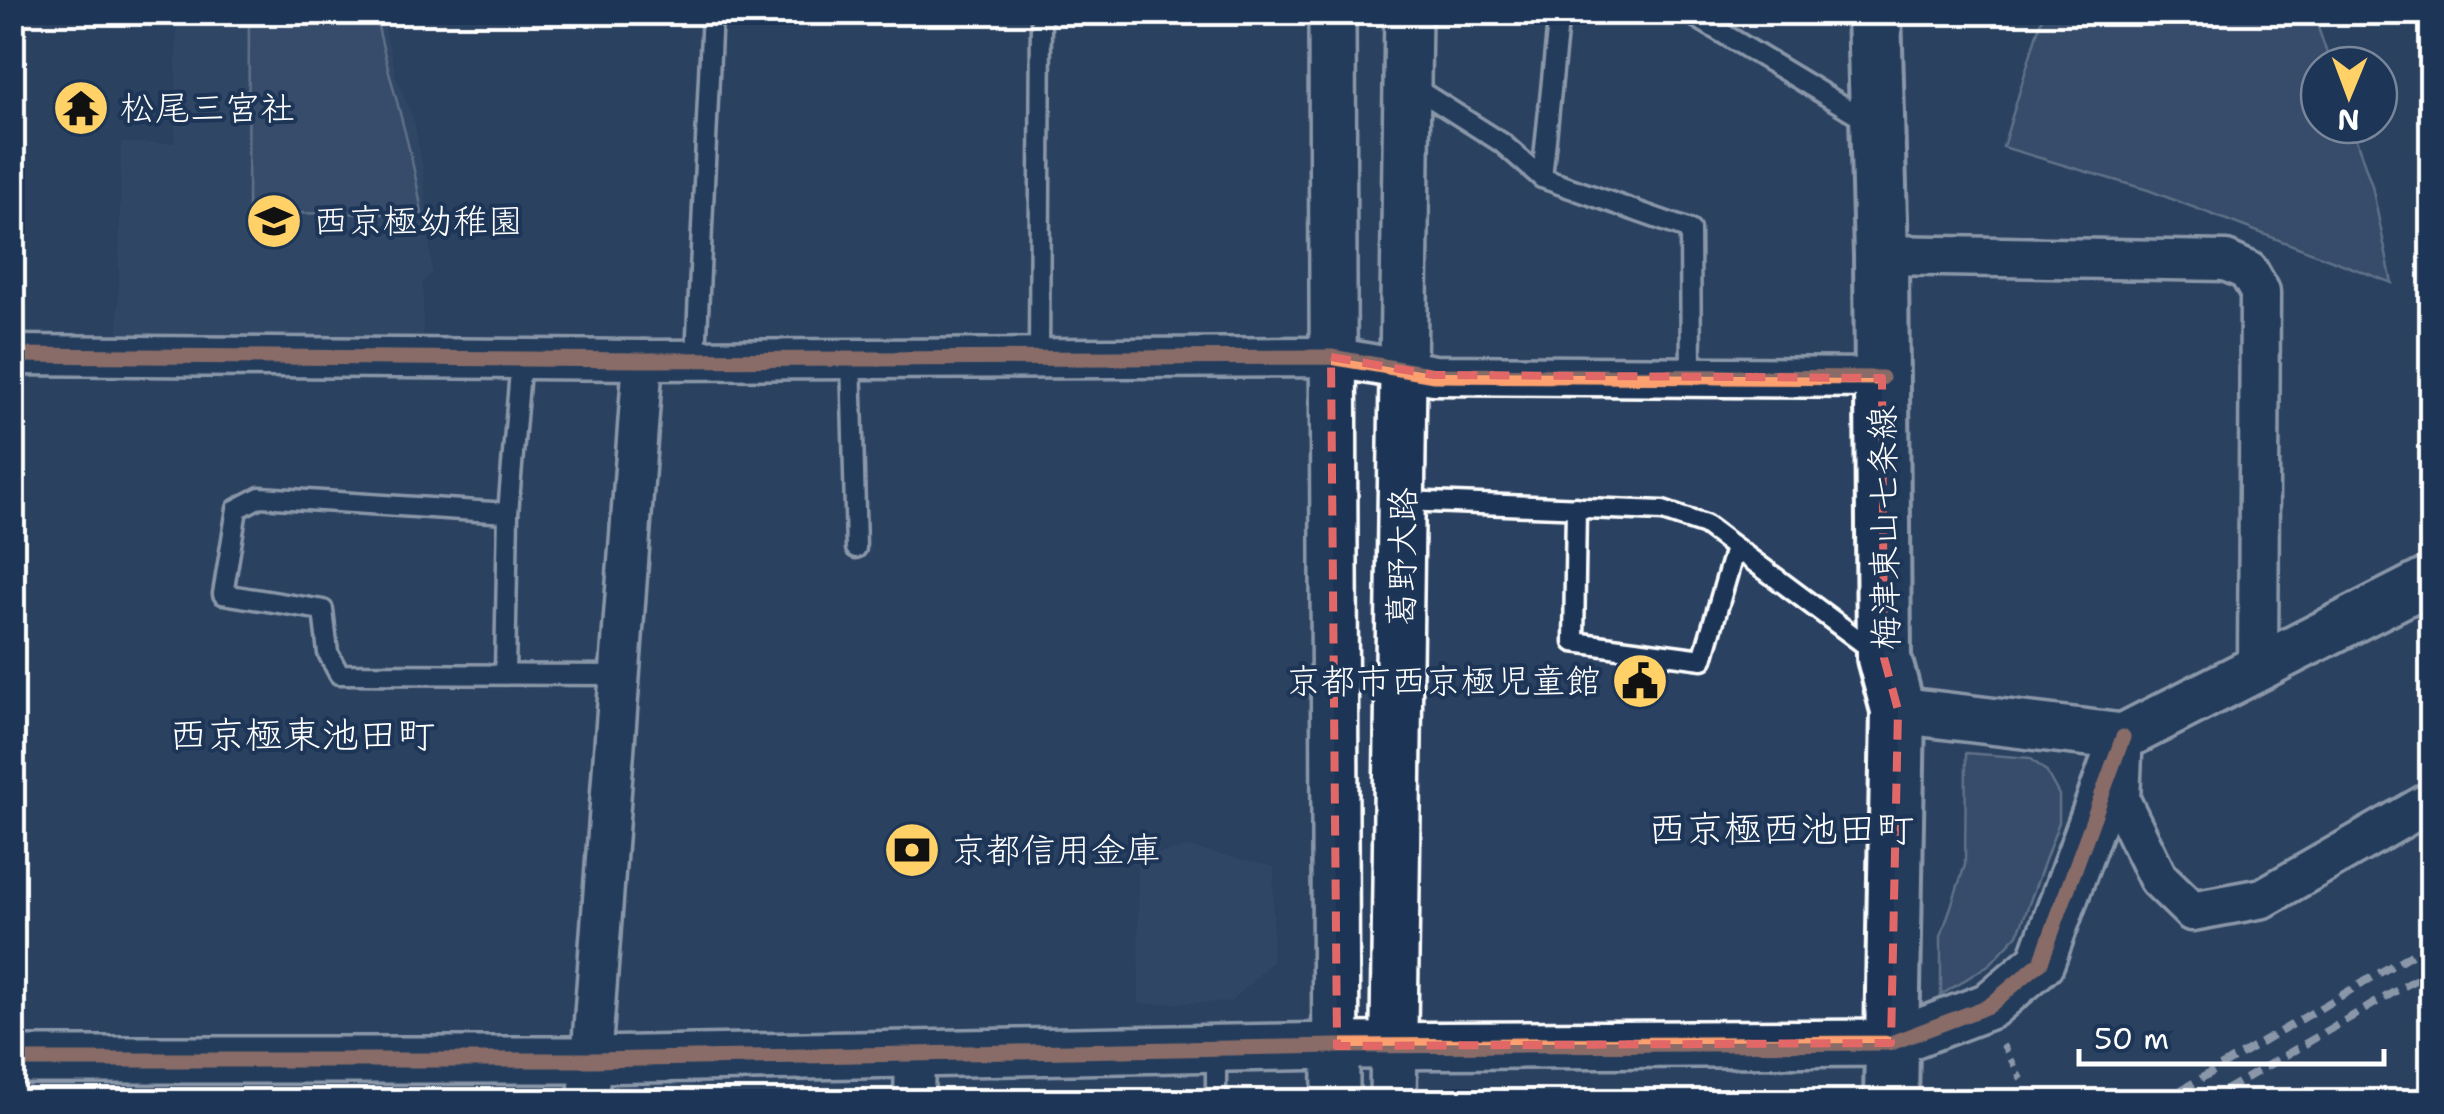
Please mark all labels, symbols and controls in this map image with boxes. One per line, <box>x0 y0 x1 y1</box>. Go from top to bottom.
north arrow <box>2299 45 2399 145</box>
temple icon: 松尾三宮社 <box>51 78 111 138</box>
place label: 松尾三宮社 <box>120 84 295 131</box>
text: N <box>2337 101 2360 139</box>
school or university icon: 西京極幼稚園 <box>244 191 304 251</box>
place label: 西京極幼稚園 <box>313 197 523 244</box>
street label: 梅津東山七条線 <box>1858 405 1909 651</box>
street label: 葛野大路 <box>1377 487 1426 627</box>
public building icon: 京都市西京極児童館 <box>1610 651 1670 711</box>
place label: 京都市西京極児童館 <box>1286 657 1601 704</box>
district label: 西京極東池田町 <box>169 709 435 760</box>
district label: 西京極西池田町 <box>1648 803 1914 854</box>
bank icon: 京都信用金庫 <box>882 820 942 880</box>
place label: 京都信用金庫 <box>951 826 1161 873</box>
scale bar <box>2079 1004 2384 1066</box>
text: 50 m <box>2094 1018 2169 1059</box>

